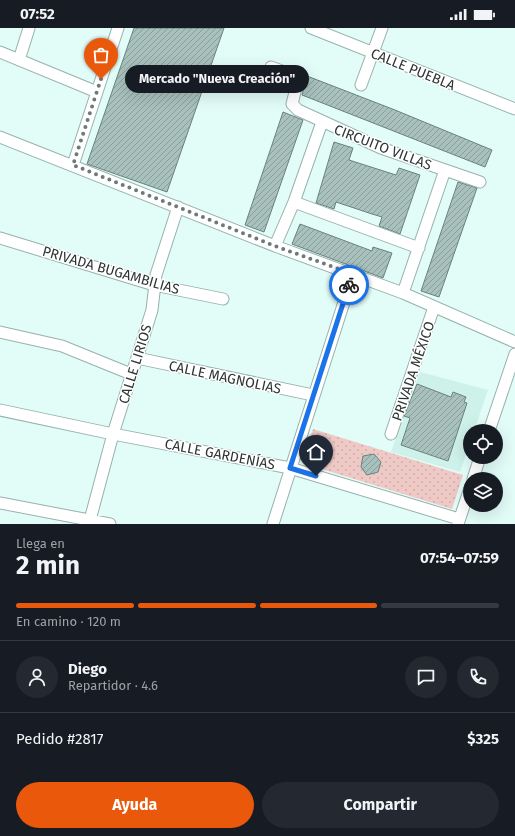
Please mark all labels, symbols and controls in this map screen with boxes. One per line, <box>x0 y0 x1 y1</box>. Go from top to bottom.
text: 07:52 <box>20 5 55 23</box>
pin <box>84 38 118 79</box>
icon: bag <box>90 44 112 66</box>
street label: CALLE PUEBLA <box>368 45 457 94</box>
callout: Mercado "Nueva Creación" <box>125 65 309 93</box>
text: Mercado "Nueva Creación" <box>139 71 295 86</box>
street label: CIRCUITO VILLAS <box>332 121 434 174</box>
street label: PRIVADA BUGAMBILIAS <box>40 243 182 298</box>
courier <box>329 265 369 305</box>
icon: bike <box>338 274 360 296</box>
street label: PRIVADA MÉXICO <box>388 319 438 423</box>
street label: CALLE LIRIOS <box>115 322 156 406</box>
street label: CALLE MAGNOLIAS <box>167 357 283 398</box>
map controls <box>463 424 503 512</box>
button: locate <box>463 424 503 464</box>
street label: CALLE GARDENÍAS <box>163 434 277 474</box>
pin <box>299 435 333 476</box>
icon: home <box>305 441 327 463</box>
button: layers <box>463 472 503 512</box>
text: Llega en <box>16 536 65 551</box>
text: 07:54–07:59 <box>420 549 499 567</box>
text: 2 min <box>16 550 80 581</box>
text: En camino · 120 m <box>16 614 121 629</box>
button: person <box>16 656 58 698</box>
button: chat <box>405 656 447 698</box>
button: phone <box>457 656 499 698</box>
text: Diego <box>68 660 107 678</box>
text: Repartidor · 4.6 <box>68 678 158 693</box>
text: Pedido #2817 <box>16 730 103 748</box>
text: $325 <box>467 730 499 748</box>
button: Ayuda <box>16 782 254 828</box>
button: Compartir <box>262 782 499 828</box>

